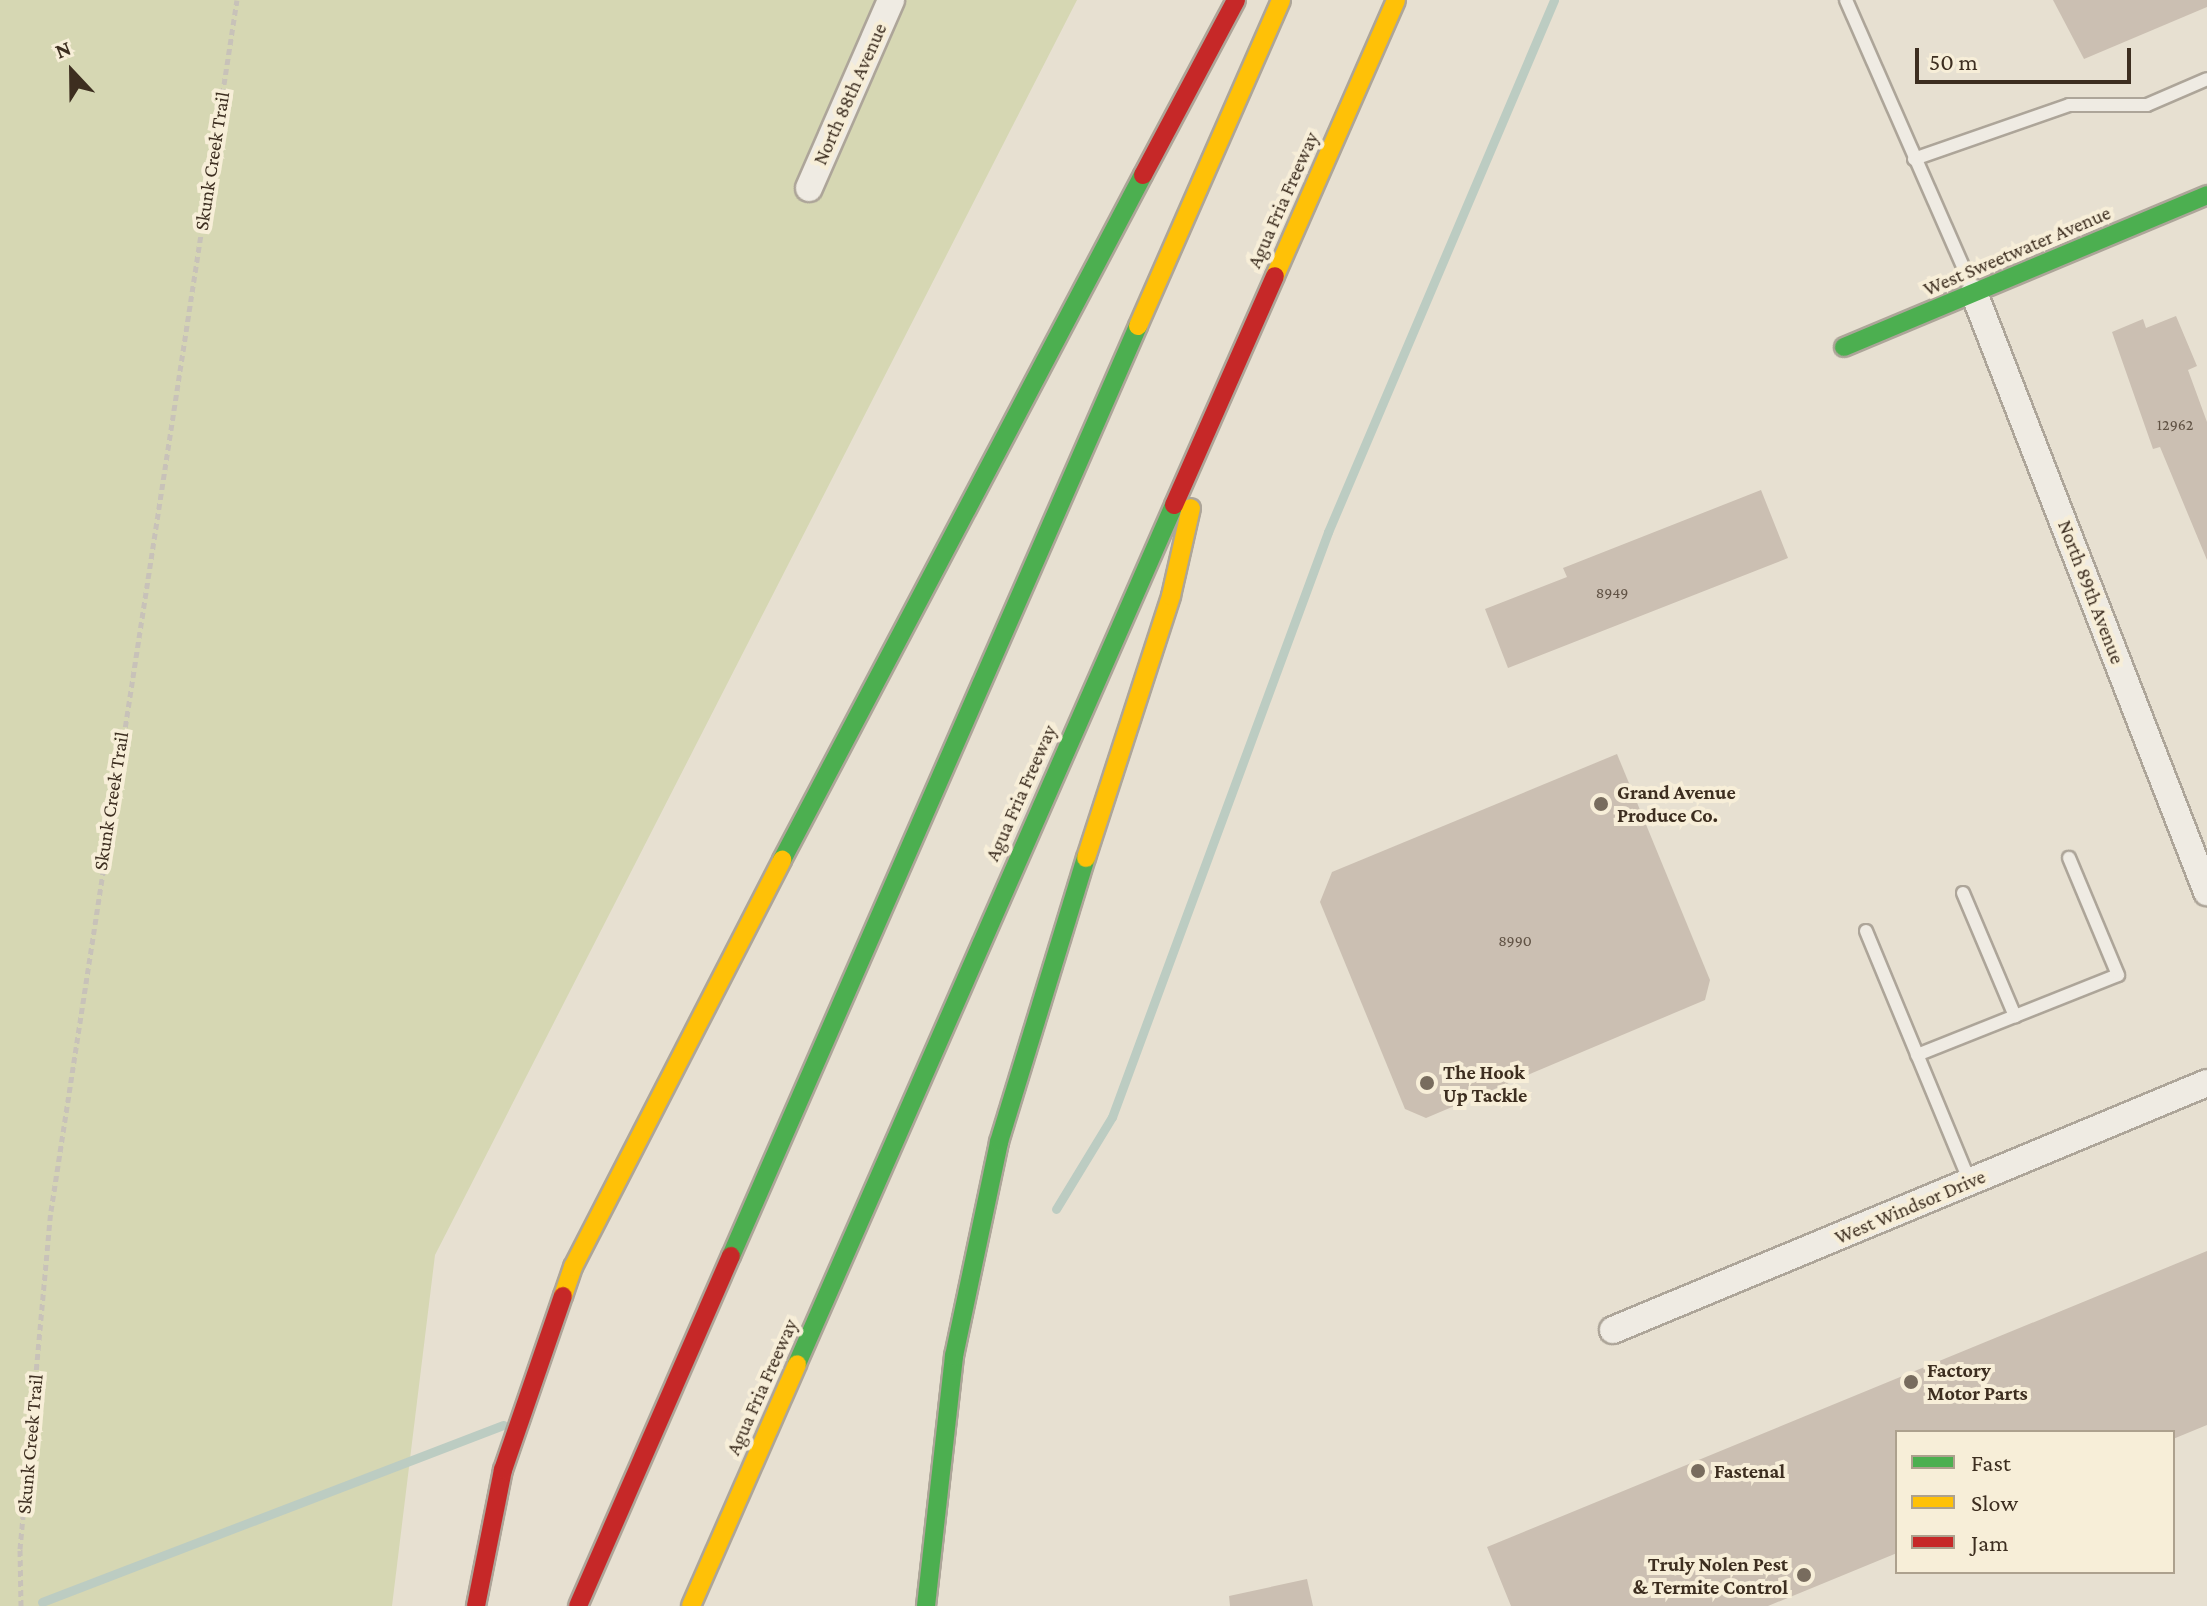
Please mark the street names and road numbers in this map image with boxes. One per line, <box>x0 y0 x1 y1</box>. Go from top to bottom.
street label: North 88th Avenue <box>808 19 892 169</box>
street label: Skunk Creek Trail <box>189 90 235 232</box>
street label: Agua Fria Freeway <box>1242 128 1324 272</box>
street label: West Sweetwater Avenue <box>1920 201 2114 301</box>
street label: North 89th Avenue <box>2053 517 2129 667</box>
street label: Agua Fria Freeway <box>980 721 1062 865</box>
street label: Skunk Creek Trail <box>88 730 134 872</box>
street label: West Windsor Drive <box>1831 1164 1989 1250</box>
street label: Agua Fria Freeway <box>721 1315 803 1459</box>
street label: Skunk Creek Trail <box>12 1373 48 1515</box>

